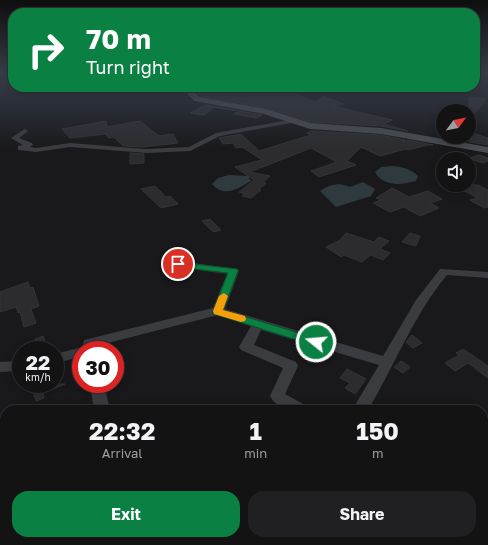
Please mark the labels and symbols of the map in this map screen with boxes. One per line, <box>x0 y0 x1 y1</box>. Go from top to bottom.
north arrow <box>436 104 476 144</box>
pin <box>161 247 195 281</box>
position arrow <box>295 321 337 363</box>
speed limit sign: 30 <box>72 341 124 393</box>

